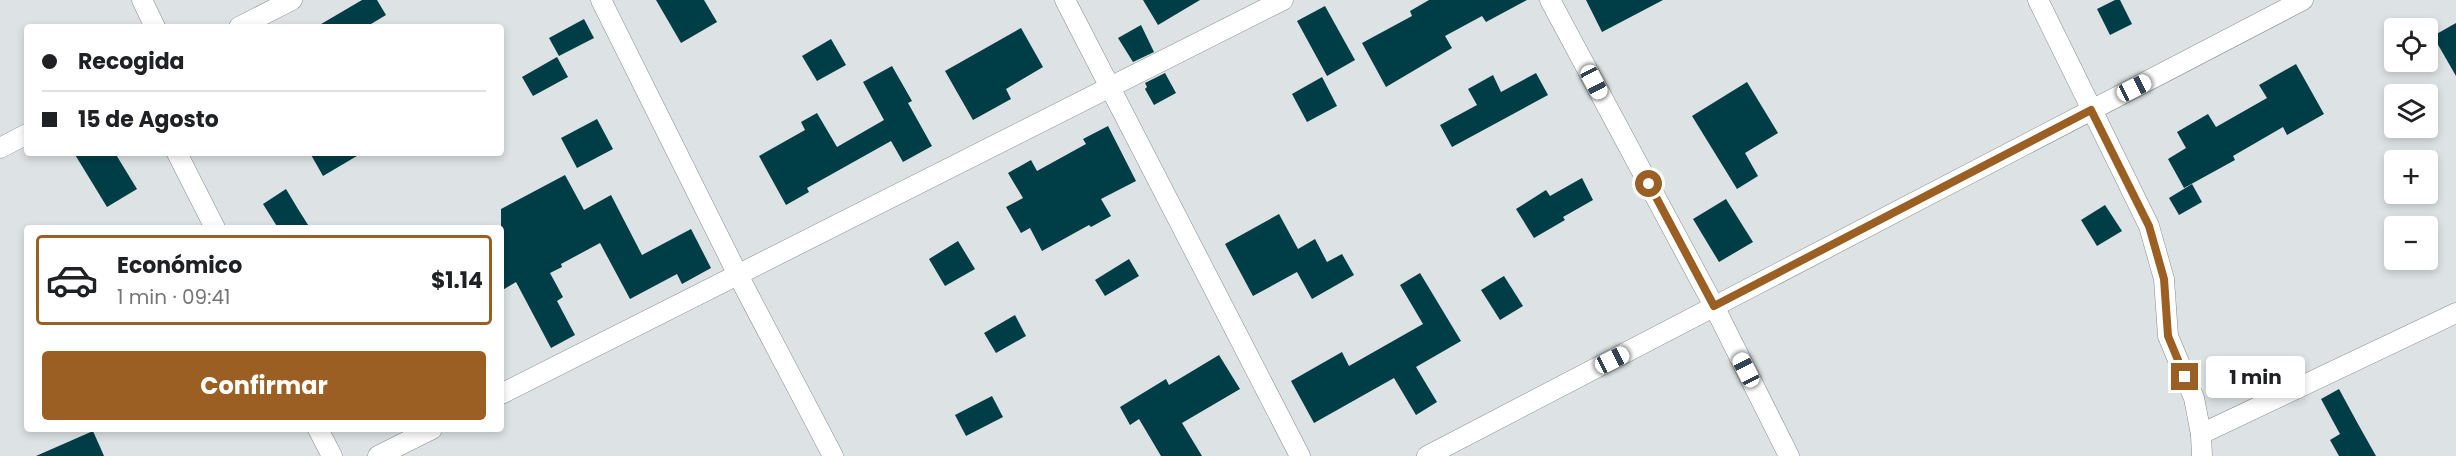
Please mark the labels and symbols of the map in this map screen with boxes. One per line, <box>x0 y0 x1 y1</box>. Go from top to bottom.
car <box>1578 62 1610 102</box>
car <box>2114 72 2154 104</box>
route start <box>1635 170 1662 197</box>
car <box>1592 344 1632 376</box>
car <box>1730 350 1762 390</box>
callout: 1 min <box>2206 356 2305 398</box>
route end <box>2171 363 2198 390</box>

